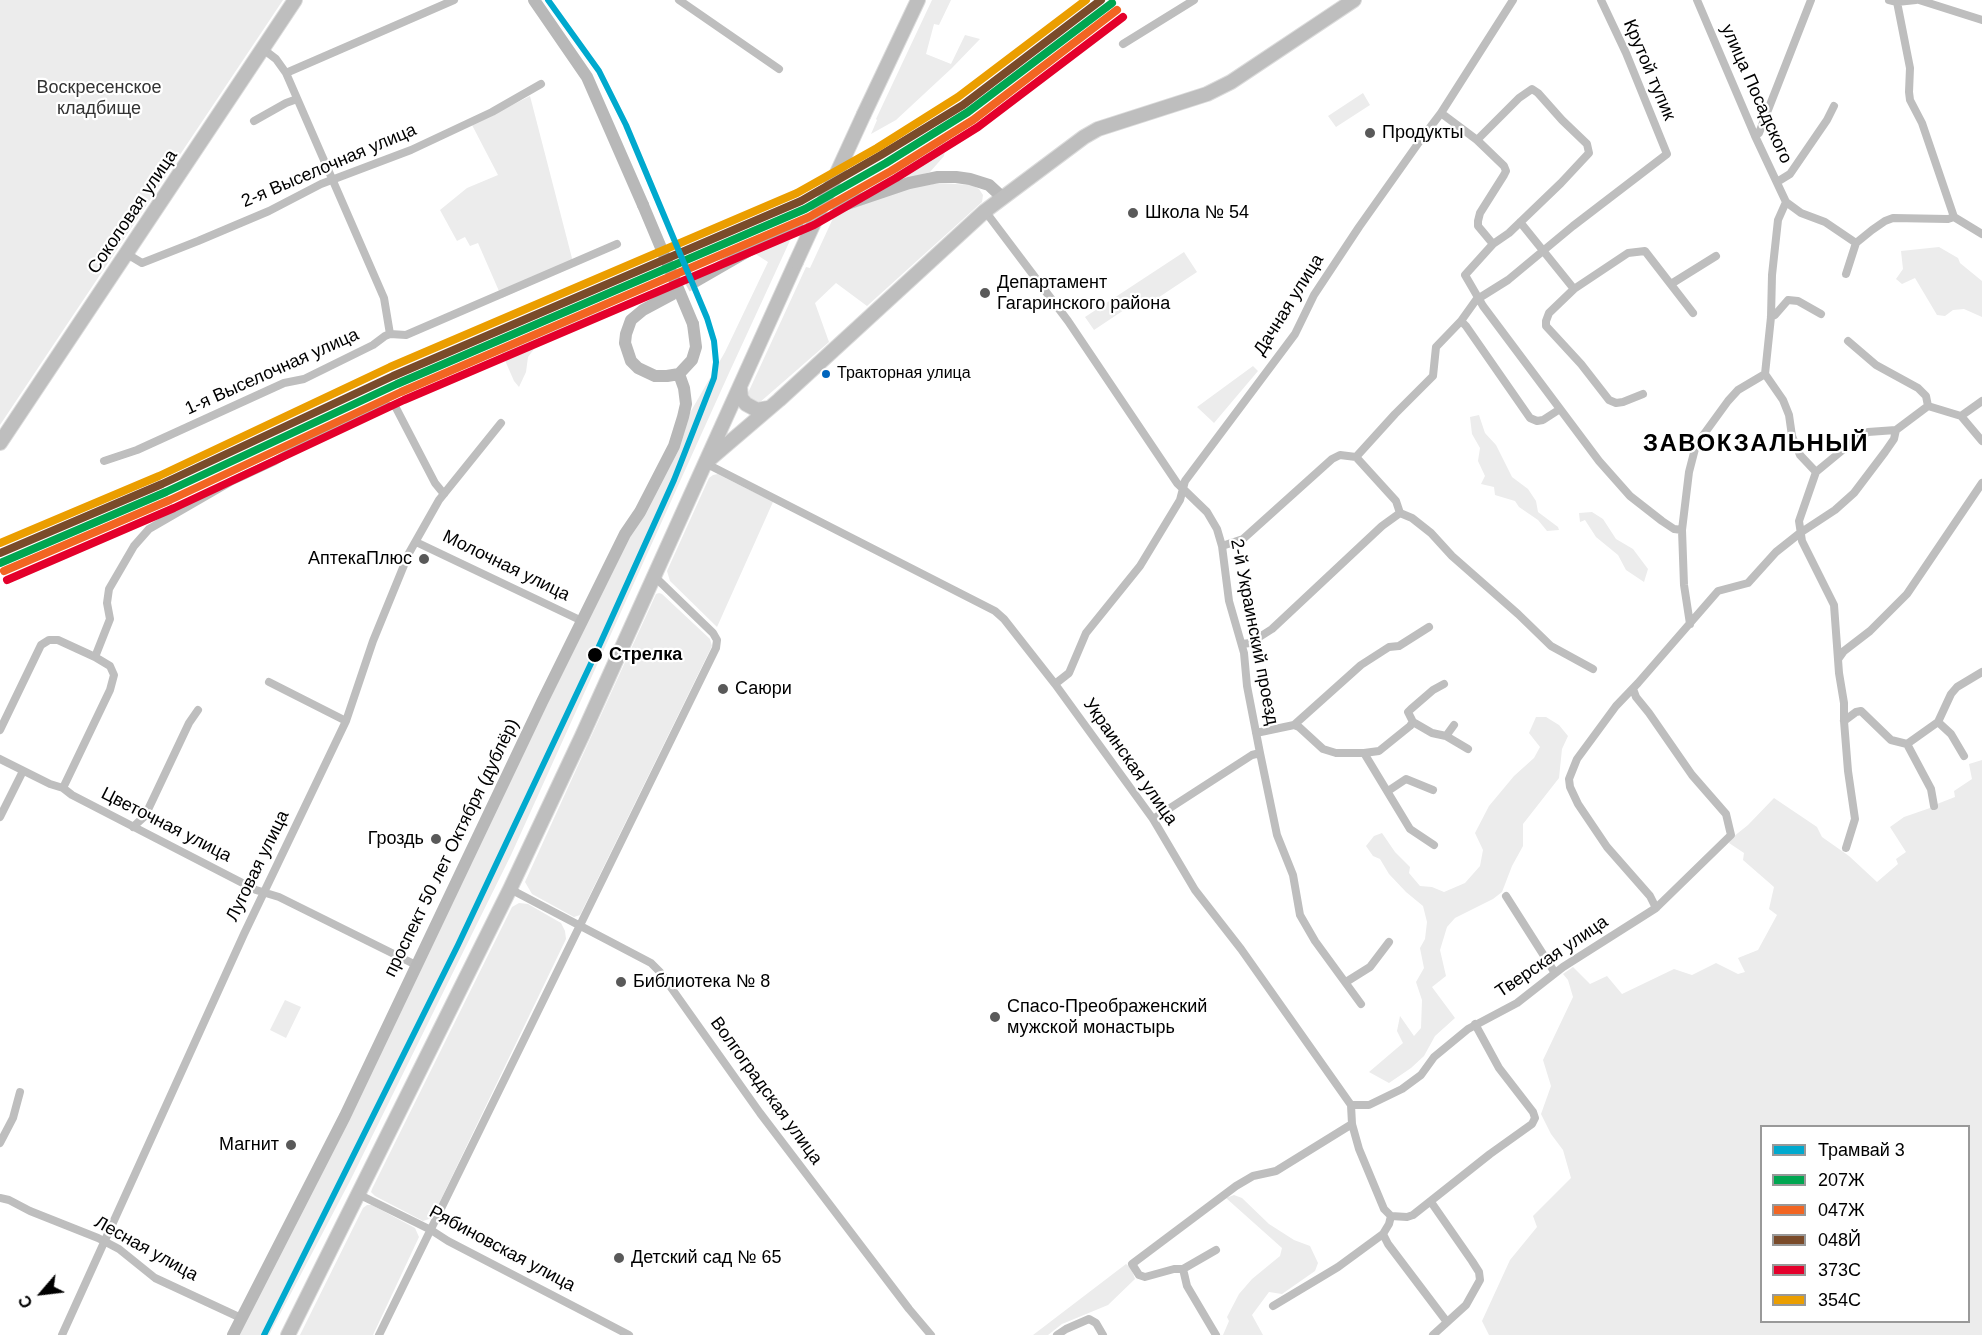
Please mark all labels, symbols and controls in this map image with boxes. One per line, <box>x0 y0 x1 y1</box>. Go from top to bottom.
street label: Крутой тупик <box>1618 16 1680 124</box>
street label: улица Посадского <box>1716 21 1796 167</box>
park label: Воскресенское кладбище <box>37 77 161 119</box>
street label: 2-я Выселочная улица <box>238 119 420 213</box>
place label: Продукты <box>1382 122 1463 144</box>
marker: Продукты <box>1363 126 1377 140</box>
street label: Соколовая улица <box>83 146 183 278</box>
place label: Школа № 54 <box>1145 202 1249 224</box>
marker: Школа № 54 <box>1126 206 1140 220</box>
street label: Дачная улица <box>1249 250 1329 360</box>
place label: Департамент Гагаринского района <box>997 272 1170 314</box>
marker: Департамент Гагаринского района <box>978 286 992 300</box>
street label: 1-я Выселочная улица <box>182 324 362 420</box>
place label: Тракторная улица <box>837 364 971 384</box>
marker: Тракторная улица <box>820 368 832 380</box>
district label: ЗАВОКЗАЛЬНЫЙ <box>1643 430 1869 458</box>
street label: Молочная улица <box>439 526 573 606</box>
street label: 2-й Украинский проезд <box>1225 537 1283 727</box>
place label: АптекаПлюс <box>308 548 412 570</box>
marker: АптекаПлюс <box>417 552 431 566</box>
place label: Стрелка <box>609 644 682 666</box>
marker: Стрелка <box>586 646 604 664</box>
place label: Саюри <box>735 678 792 700</box>
marker: Саюри <box>716 682 730 696</box>
street label: Украинская улица <box>1078 694 1182 830</box>
street label: проспект 50 лет Октября (дублёр) <box>380 715 524 981</box>
street label: Цветочная улица <box>97 783 235 867</box>
street label: Луговая улица <box>222 807 294 925</box>
place label: Гроздь <box>368 828 424 850</box>
marker: Гроздь <box>429 832 443 846</box>
street label: Тверская улица <box>1492 911 1612 1003</box>
place label: Библиотека № 8 <box>633 971 770 993</box>
marker: Библиотека № 8 <box>614 975 628 989</box>
place label: Спасо-Преображенский мужской монастырь <box>1007 996 1207 1038</box>
marker: Спасо-Преображенский мужской монастырь <box>988 1010 1002 1024</box>
street label: Волгоградская улица <box>705 1013 827 1169</box>
legend <box>1760 1125 1970 1323</box>
place label: Магнит <box>219 1134 279 1156</box>
marker: Магнит <box>284 1138 298 1152</box>
text: Трамвай 3 <box>1818 1140 1905 1160</box>
text: 207Ж <box>1818 1170 1865 1190</box>
text: 047Ж <box>1818 1200 1865 1220</box>
street label: Рябиновская улица <box>425 1201 579 1297</box>
street label: Лесная улица <box>90 1212 202 1286</box>
text: 048Й <box>1818 1230 1861 1250</box>
place label: Детский сад № 65 <box>631 1247 781 1269</box>
marker: Детский сад № 65 <box>612 1251 626 1265</box>
text: 373C <box>1818 1260 1861 1280</box>
north arrow <box>12 1263 72 1323</box>
text: 354С <box>1818 1290 1861 1310</box>
text: С <box>15 1293 36 1311</box>

